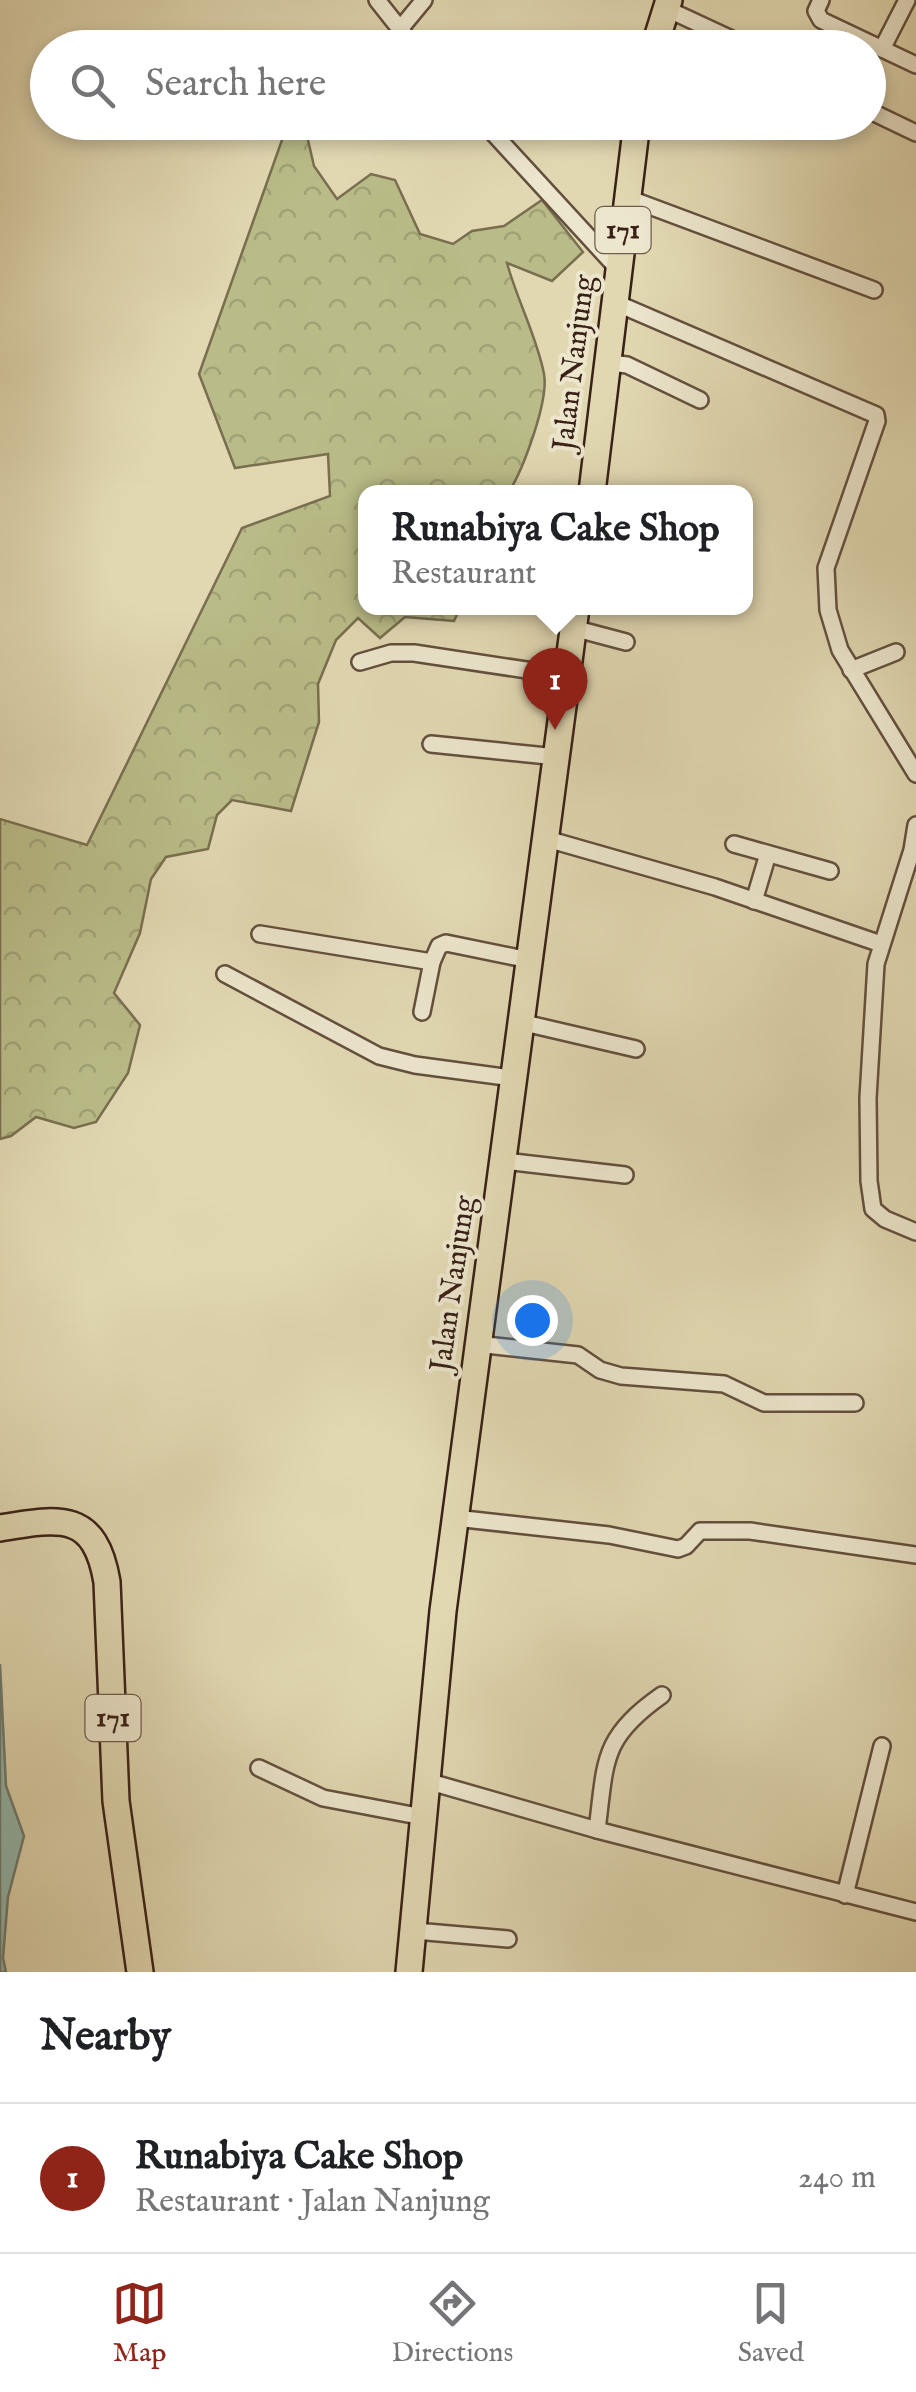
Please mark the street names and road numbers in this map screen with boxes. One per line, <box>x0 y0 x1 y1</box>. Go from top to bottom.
road number: 171 <box>596 207 650 253</box>
street label: Jalan Nanjung <box>545 272 605 456</box>
street label: Jalan Nanjung <box>422 1193 485 1377</box>
road number: 171 <box>86 1695 140 1741</box>

